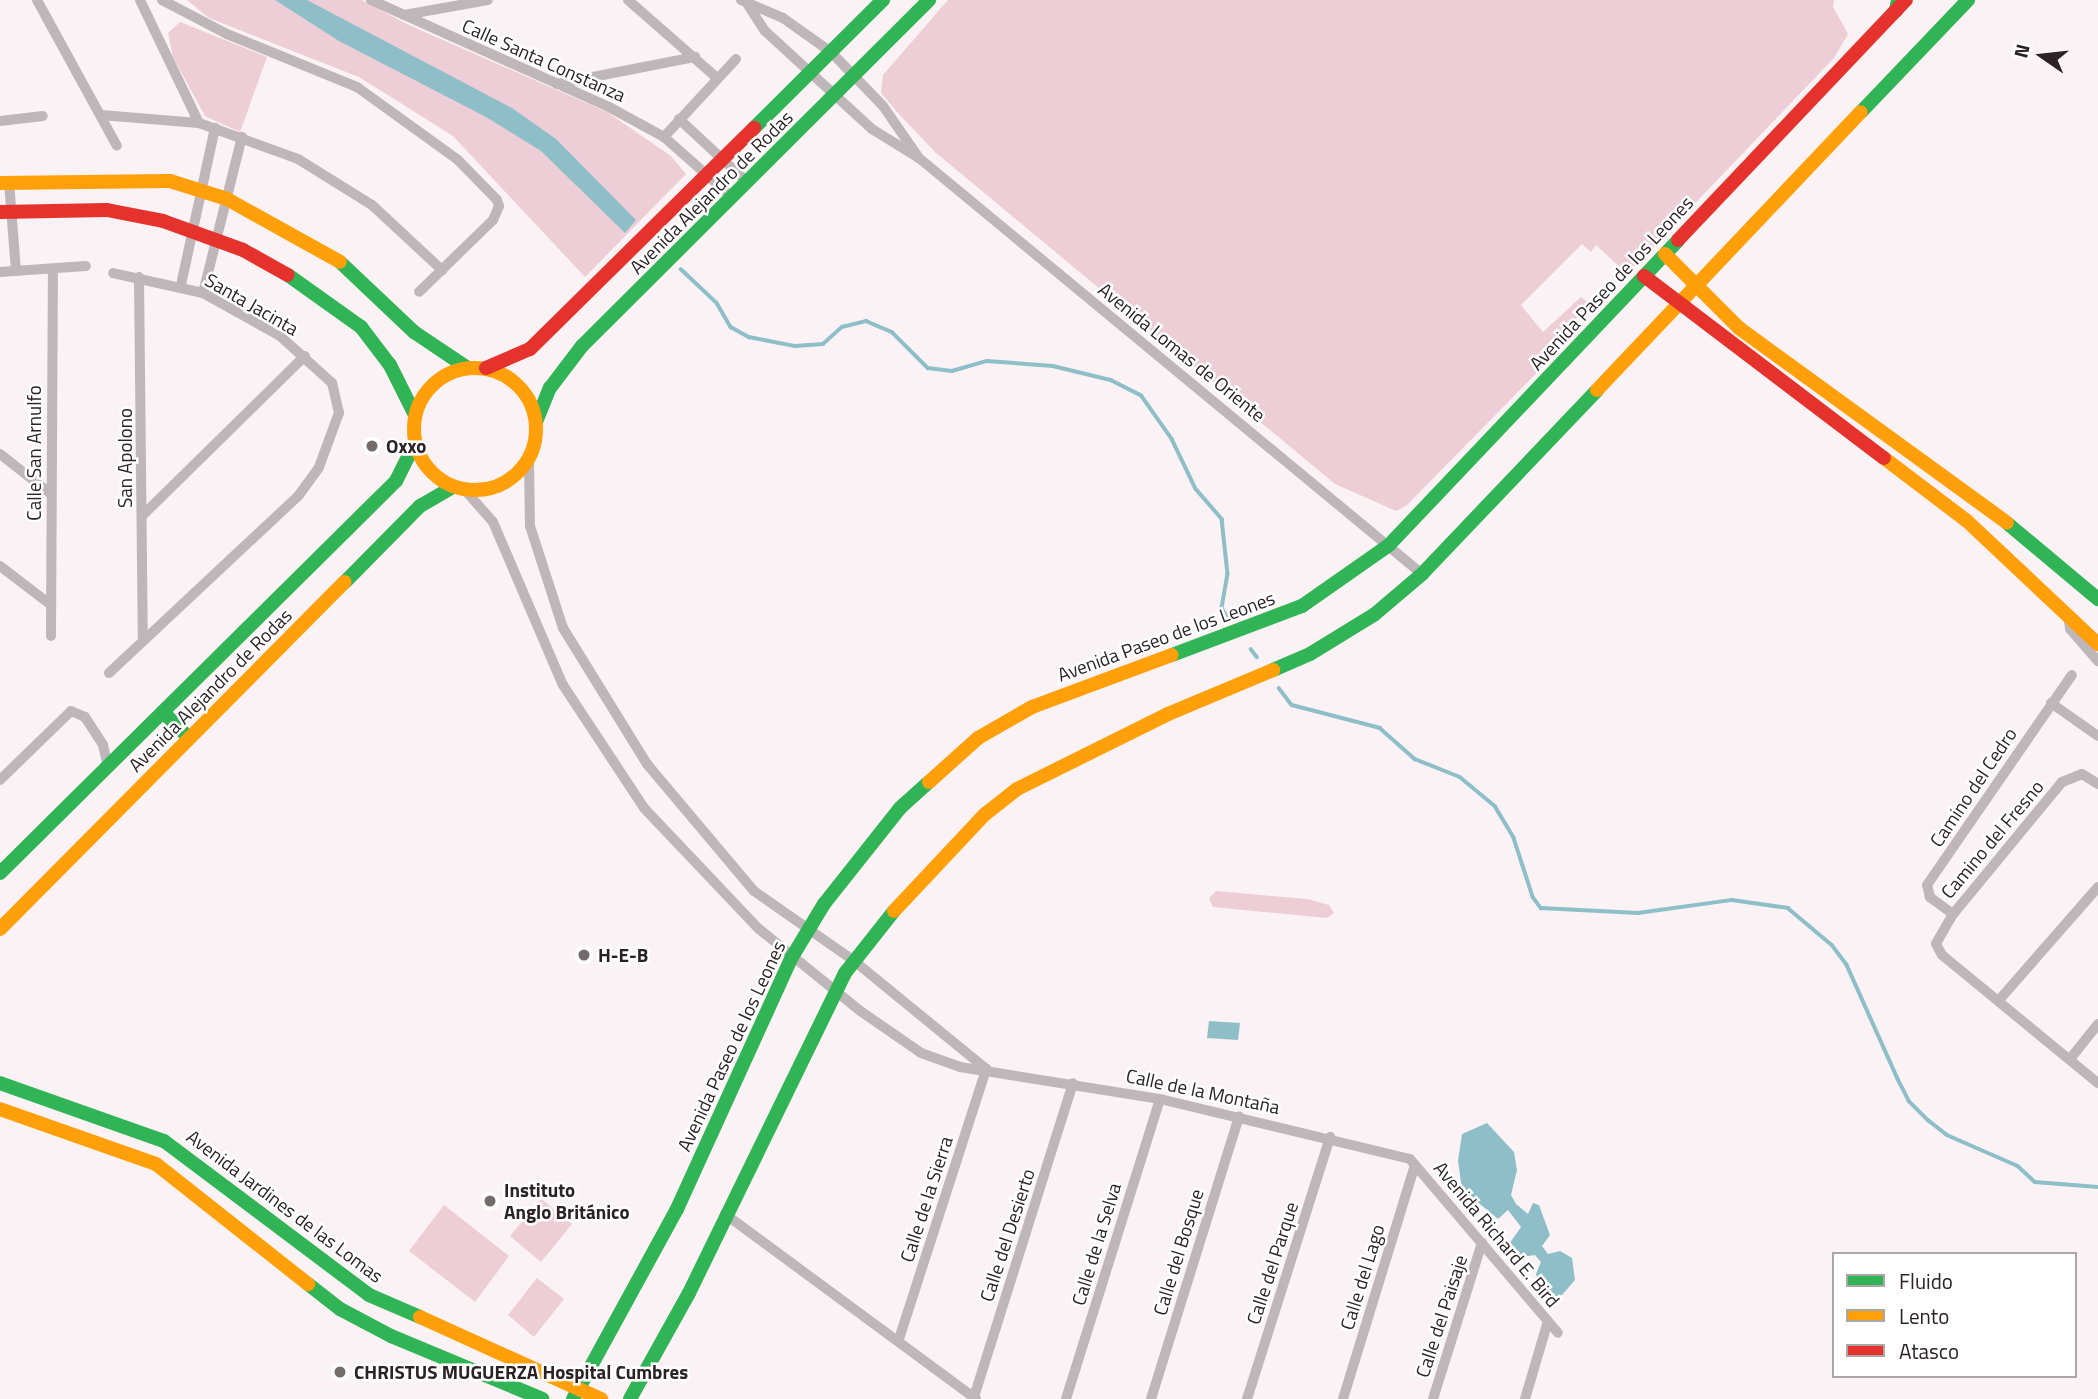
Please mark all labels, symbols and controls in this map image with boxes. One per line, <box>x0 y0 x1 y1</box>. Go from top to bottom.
street label: Calle Santa Constanza <box>459 14 629 106</box>
north arrow <box>2007 21 2077 91</box>
text: N <box>2005 41 2037 61</box>
street label: Avenida Alejandro de Rodas <box>625 106 797 278</box>
street label: Avenida Paseo de los Leones <box>1524 191 1698 375</box>
street label: Santa Jacinta <box>201 268 303 340</box>
street label: Avenida Lomas de Oriente <box>1094 278 1270 426</box>
street label: Calle San Arnulfo <box>23 385 45 521</box>
street label: San Apolono <box>114 408 136 508</box>
place label: Oxxo <box>386 435 426 457</box>
marker: Oxxo <box>364 438 380 454</box>
street label: Avenida Paseo de los Leones <box>1054 586 1278 686</box>
street label: Avenida Alejandro de Rodas <box>124 604 296 776</box>
street label: Camino del Cedro <box>1925 723 2021 851</box>
street label: Camino del Fresno <box>1936 775 2048 903</box>
street label: Avenida Paseo de los Leones <box>672 937 790 1155</box>
place label: H-E-B <box>598 944 648 966</box>
marker: H-E-B <box>576 947 592 963</box>
street label: Calle de la Montaña <box>1124 1064 1282 1118</box>
street label: Avenida Jardines de las Lomas <box>182 1125 388 1287</box>
street label: Calle de la Sierra <box>895 1133 957 1265</box>
street label: Avenida Richard E. Bird <box>1429 1157 1565 1311</box>
street label: Calle del Desierto <box>975 1166 1039 1304</box>
place label: Instituto Anglo Británico <box>504 1179 630 1223</box>
street label: Calle de la Selva <box>1067 1180 1125 1308</box>
street label: Calle del Bosque <box>1148 1186 1208 1318</box>
marker: Instituto Anglo Británico <box>482 1193 498 1209</box>
street label: Calle del Parque <box>1241 1199 1303 1327</box>
street label: Calle del Lago <box>1335 1222 1389 1332</box>
street label: Calle del Paisaje <box>1410 1252 1472 1380</box>
legend <box>1832 1252 2077 1378</box>
text: Fluido <box>1899 1265 1953 1297</box>
text: Lento <box>1899 1300 1949 1332</box>
text: Atasco <box>1899 1335 1959 1367</box>
place label: CHRISTUS MUGUERZA Hospital Cumbres <box>354 1361 688 1383</box>
marker: CHRISTUS MUGUERZA Hospital Cumbres <box>332 1364 348 1380</box>

